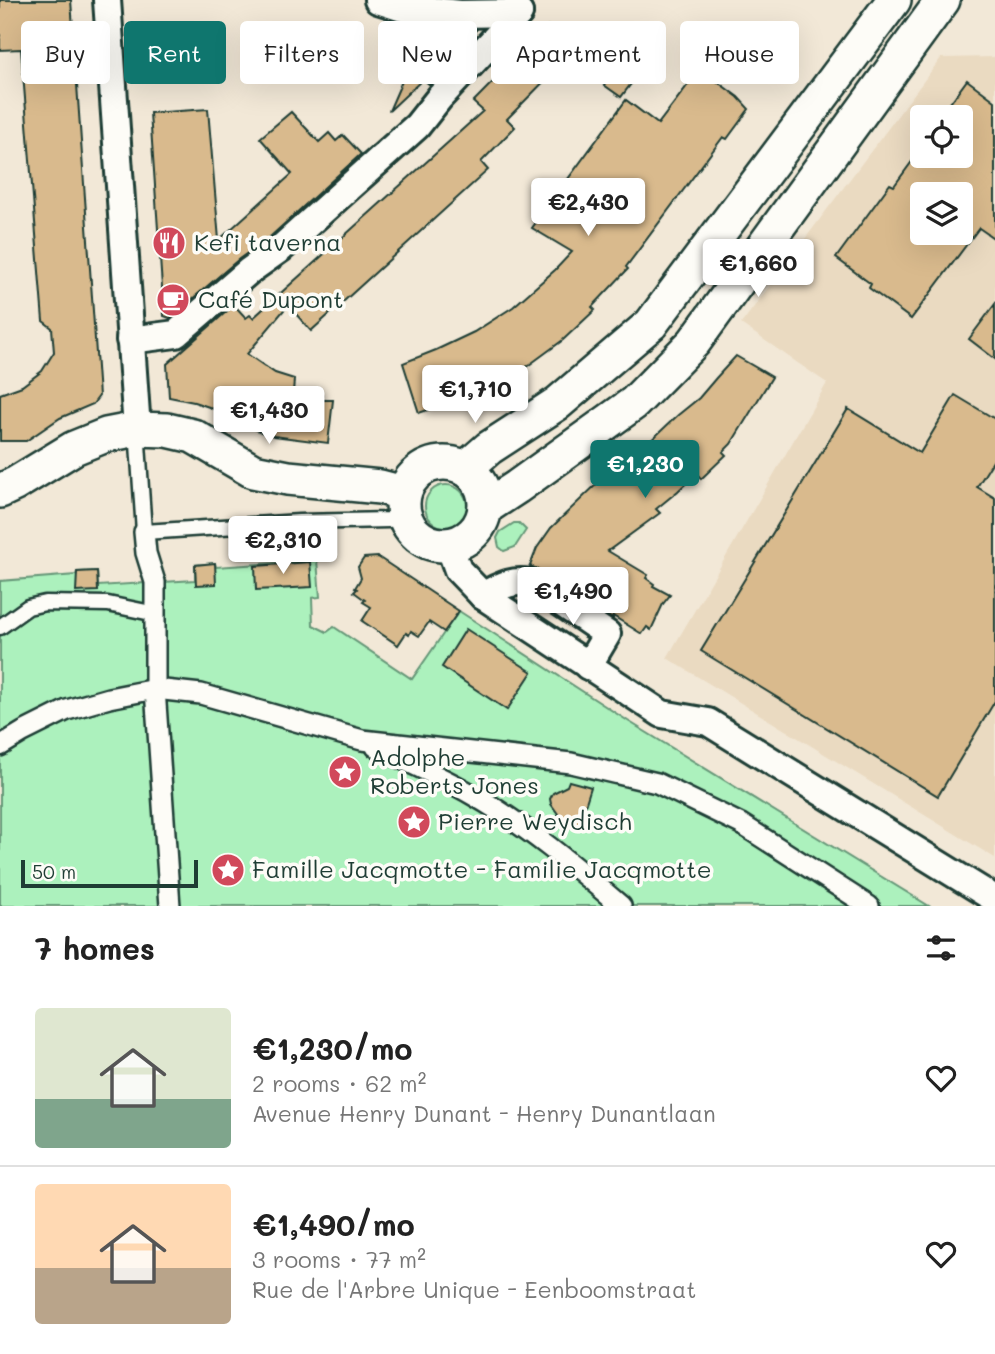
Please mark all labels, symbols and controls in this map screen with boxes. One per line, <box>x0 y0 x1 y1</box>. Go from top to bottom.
chip: Buy <box>21 21 110 84</box>
chip: Rent <box>124 21 226 84</box>
chip: Filters <box>240 21 364 84</box>
chip: New <box>378 21 477 84</box>
chip: Apartment <box>491 21 666 84</box>
chip: House <box>680 21 799 84</box>
map controls <box>910 105 973 245</box>
button: locate <box>910 105 973 168</box>
pin: €2,430 <box>531 178 645 238</box>
button: layers <box>910 182 973 245</box>
text: €2,430 <box>547 186 629 216</box>
restaurant icon: Kefi taverna <box>150 224 188 262</box>
place label: Kefi taverna <box>194 226 341 257</box>
pin: €1,660 <box>701 240 815 299</box>
text: €1,660 <box>719 247 797 277</box>
cafe icon: Café Dupont <box>154 281 192 319</box>
place label: Café Dupont <box>198 283 344 314</box>
pin: €1,710 <box>418 366 532 425</box>
text: €1,710 <box>438 373 512 403</box>
pin: €1,430 <box>212 386 326 446</box>
text: €1,430 <box>229 394 309 424</box>
pin: €1,230 <box>588 440 702 500</box>
text: €1,230 <box>606 448 684 478</box>
pin: €2,310 <box>226 516 340 576</box>
text: €2,310 <box>244 524 322 554</box>
pin: €1,490 <box>516 568 630 627</box>
text: €1,490 <box>533 575 613 605</box>
place label: Adolphe Roberts Jones <box>370 741 539 800</box>
place icon: Adolphe Roberts Jones <box>326 753 364 791</box>
place icon: Pierre Weydisch <box>395 803 433 841</box>
place label: Pierre Weydisch <box>438 805 632 836</box>
place icon: Famille Jacqmotte - Familie Jacqmotte <box>209 851 247 889</box>
place label: Famille Jacqmotte - Familie Jacqmotte <box>252 853 712 884</box>
scale bar <box>21 857 198 889</box>
text: 50 m <box>32 859 76 884</box>
text: 7 homes <box>35 928 155 968</box>
icon: filters <box>922 929 960 967</box>
text: €1,230/mo <box>252 1028 412 1068</box>
icon: home <box>91 1036 175 1120</box>
icon: heart <box>922 1059 960 1097</box>
text: 2 rooms · 62 m² <box>252 1068 426 1098</box>
text: Avenue Henry Dunant - Henry Dunantlaan <box>252 1098 716 1128</box>
text: €1,490/mo <box>252 1204 415 1244</box>
icon: home <box>91 1212 175 1296</box>
icon: heart <box>922 1235 960 1273</box>
text: 3 rooms · 77 m² <box>252 1244 426 1274</box>
text: Rue de l'Arbre Unique - Eenboomstraat <box>252 1274 696 1304</box>

